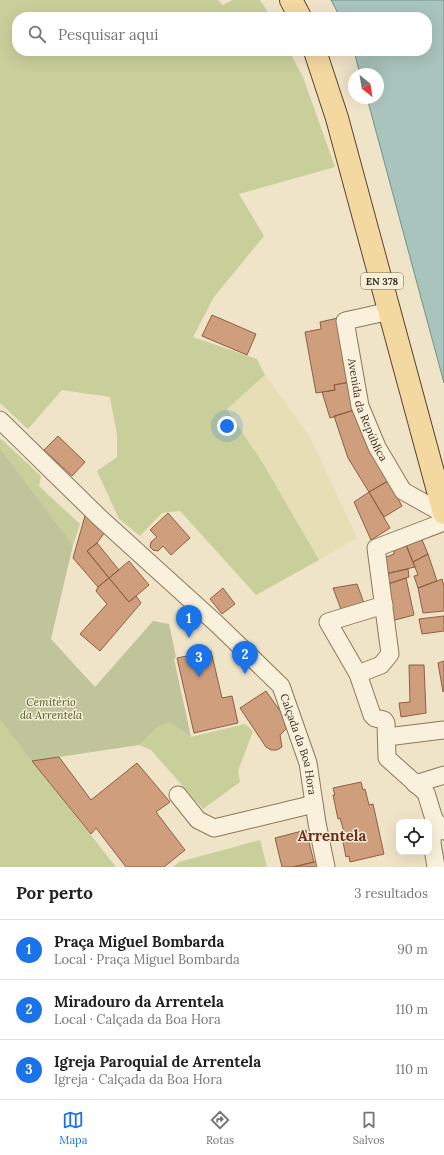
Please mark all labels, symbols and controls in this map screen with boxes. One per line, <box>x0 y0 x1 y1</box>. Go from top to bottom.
search box <box>12 12 432 56</box>
icon: search <box>26 23 48 45</box>
text: Pesquisar aqui <box>58 25 158 44</box>
north arrow <box>348 68 384 104</box>
road number: EN 378 <box>361 273 403 289</box>
street label: Avenida da República <box>344 356 391 464</box>
your location <box>217 416 237 436</box>
pin: 1 <box>176 605 202 638</box>
pin: 2 <box>232 641 258 674</box>
pin: 3 <box>186 644 212 677</box>
street label: Calçada da Boa Hora <box>277 692 320 796</box>
park label: Cemitério da Arrentela <box>20 695 83 722</box>
map controls <box>396 819 432 855</box>
button: locate <box>396 819 432 855</box>
district label: Arrentela <box>298 826 366 845</box>
text: Por perto <box>16 882 93 904</box>
text: 3 resultados <box>354 885 428 902</box>
text: Praça Miguel Bombarda <box>54 932 224 951</box>
text: 1 <box>26 941 32 958</box>
text: 90 m <box>397 941 428 958</box>
text: Local · Praça Miguel Bombarda <box>54 951 240 968</box>
text: Miradouro da Arrentela <box>54 992 224 1011</box>
text: 2 <box>26 1001 32 1018</box>
text: 110 m <box>395 1001 428 1018</box>
text: Local · Calçada da Boa Hora <box>54 1011 221 1028</box>
text: Igreja Paroquial de Arrentela <box>54 1052 261 1071</box>
text: 3 <box>25 1061 33 1078</box>
text: 110 m <box>395 1061 428 1078</box>
text: Igreja · Calçada da Boa Hora <box>54 1071 222 1088</box>
tab: Mapa <box>59 1109 87 1147</box>
tab: Rotas <box>206 1109 234 1147</box>
tab: Salvos <box>353 1109 385 1147</box>

